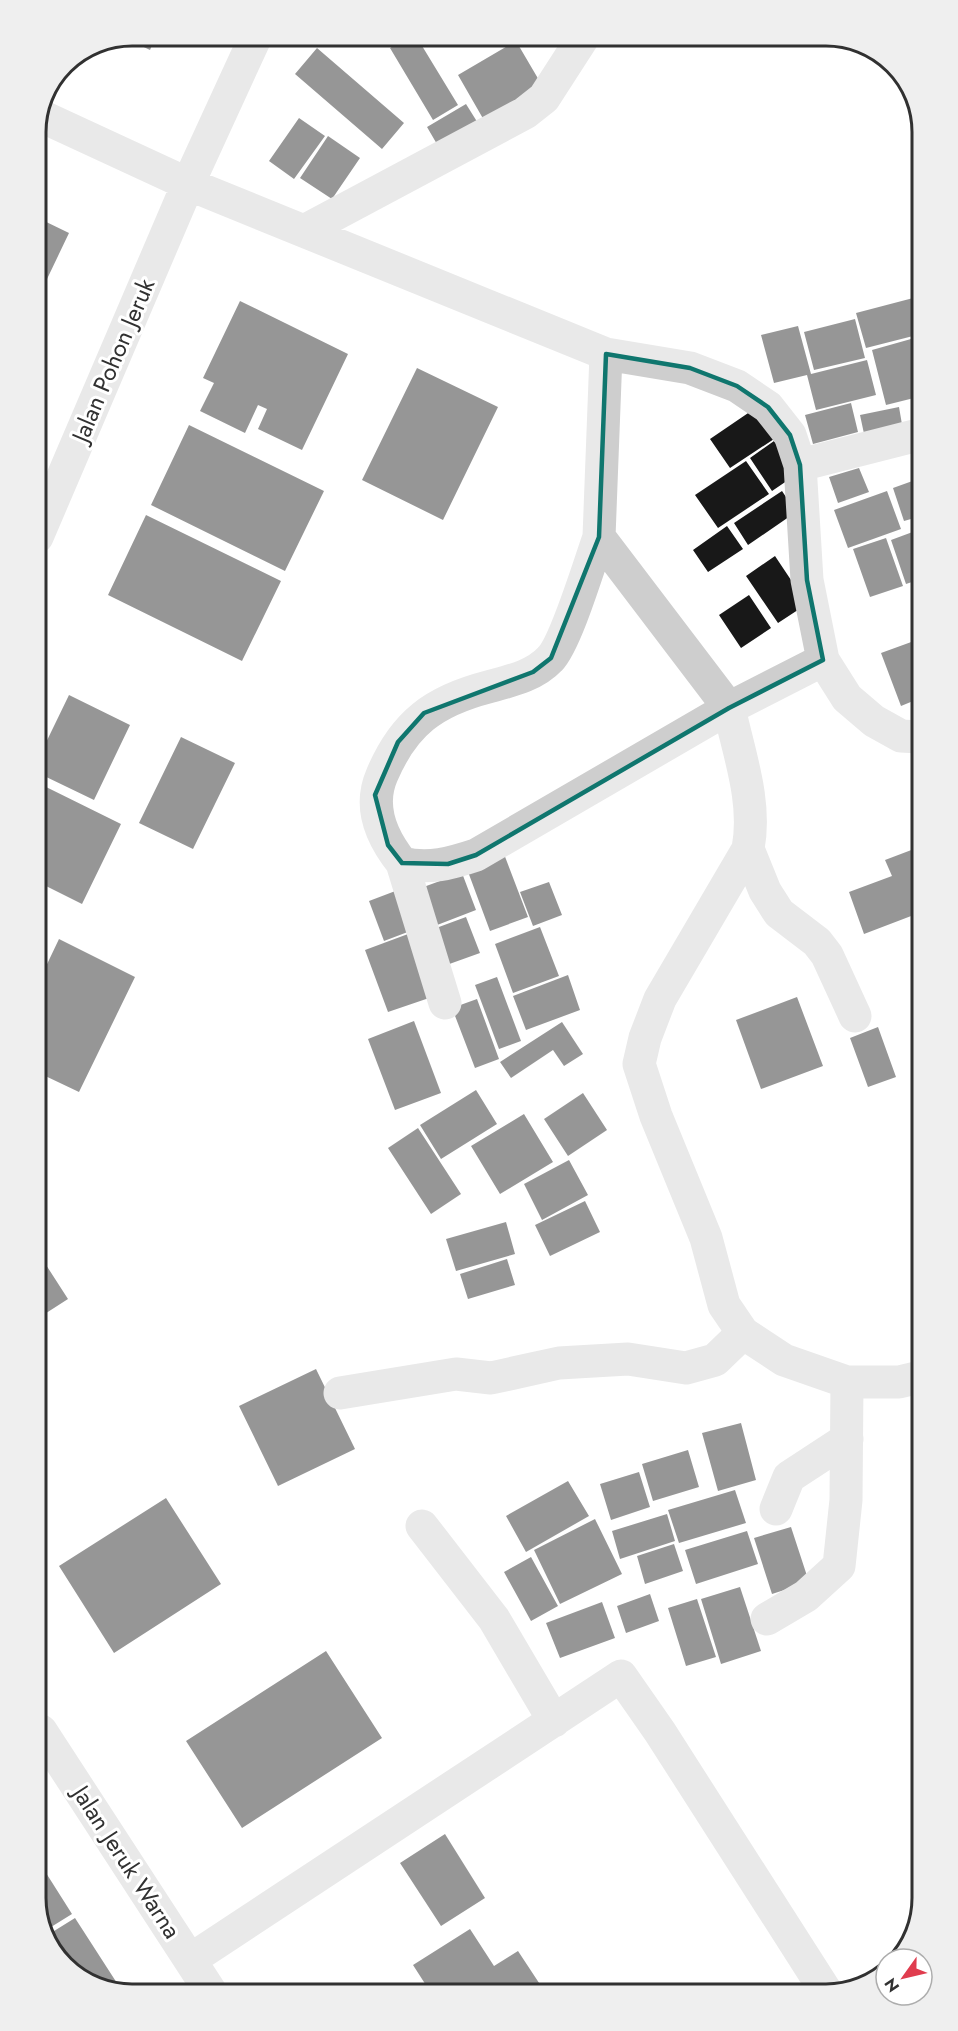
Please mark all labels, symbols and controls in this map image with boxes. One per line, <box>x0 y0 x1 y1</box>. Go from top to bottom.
street label: Jalan Pohon Jeruk <box>62 272 163 450</box>
street label: Jalan Jeruk Warna <box>63 1776 190 1945</box>
north arrow <box>874 1947 934 2007</box>
text: N <box>879 1973 905 1997</box>

